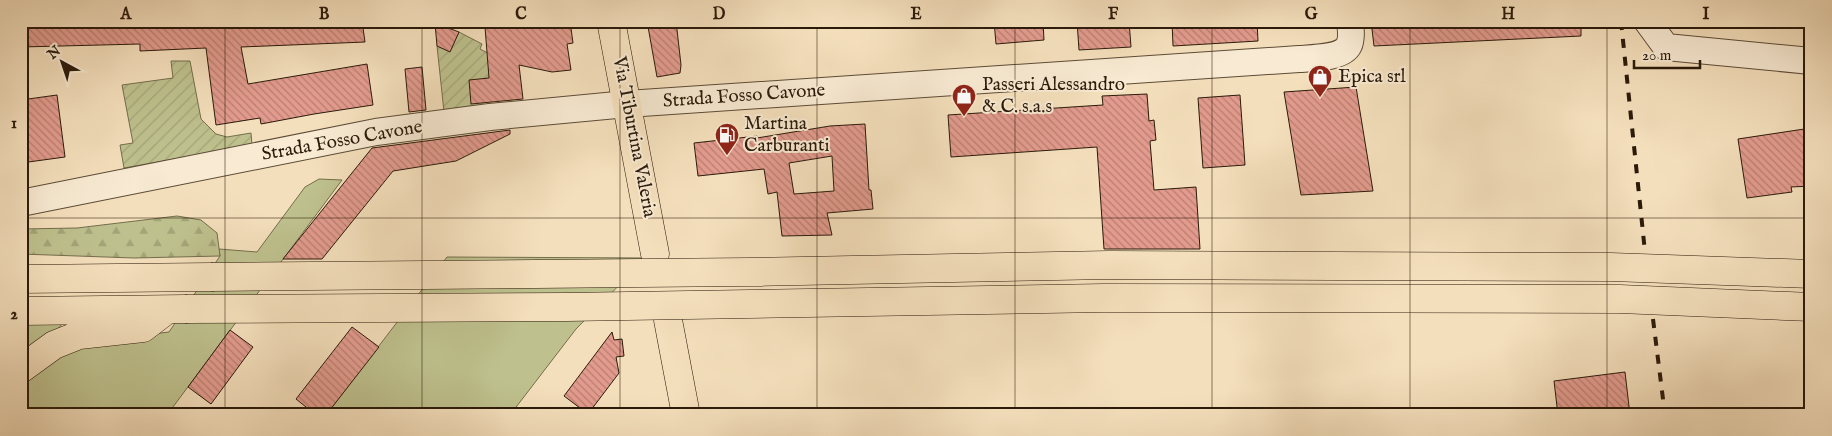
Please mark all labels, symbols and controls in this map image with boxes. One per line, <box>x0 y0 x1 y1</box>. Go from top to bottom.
text: A <box>120 5 133 25</box>
text: B <box>319 5 330 25</box>
text: C <box>515 5 527 25</box>
text: D <box>713 5 726 25</box>
text: E <box>910 5 922 25</box>
text: F <box>1108 5 1119 25</box>
text: G <box>1305 5 1318 25</box>
text: H <box>1501 5 1515 25</box>
text: I <box>1703 5 1710 25</box>
north arrow <box>38 38 88 88</box>
scale bar <box>1634 38 1701 70</box>
text: N <box>43 42 65 64</box>
text: 20 m <box>1642 46 1672 65</box>
street label: Via Tiburtina Valeria <box>606 54 662 220</box>
shop icon: Epica srl <box>1307 64 1333 98</box>
place label: Epica srl <box>1338 65 1407 89</box>
place label: Passeri Alessandro & C. s.a.s <box>982 73 1125 119</box>
street label: Strada Fosso Cavone <box>662 78 826 114</box>
shop icon: Passeri Alessandro & C. s.a.s <box>951 83 977 117</box>
place label: Martina Carburanti <box>744 112 830 158</box>
text: 1 <box>11 114 17 134</box>
street label: Strada Fosso Cavone <box>260 115 424 167</box>
fuel station icon: Martina Carburanti <box>714 122 740 156</box>
text: 2 <box>10 305 18 325</box>

